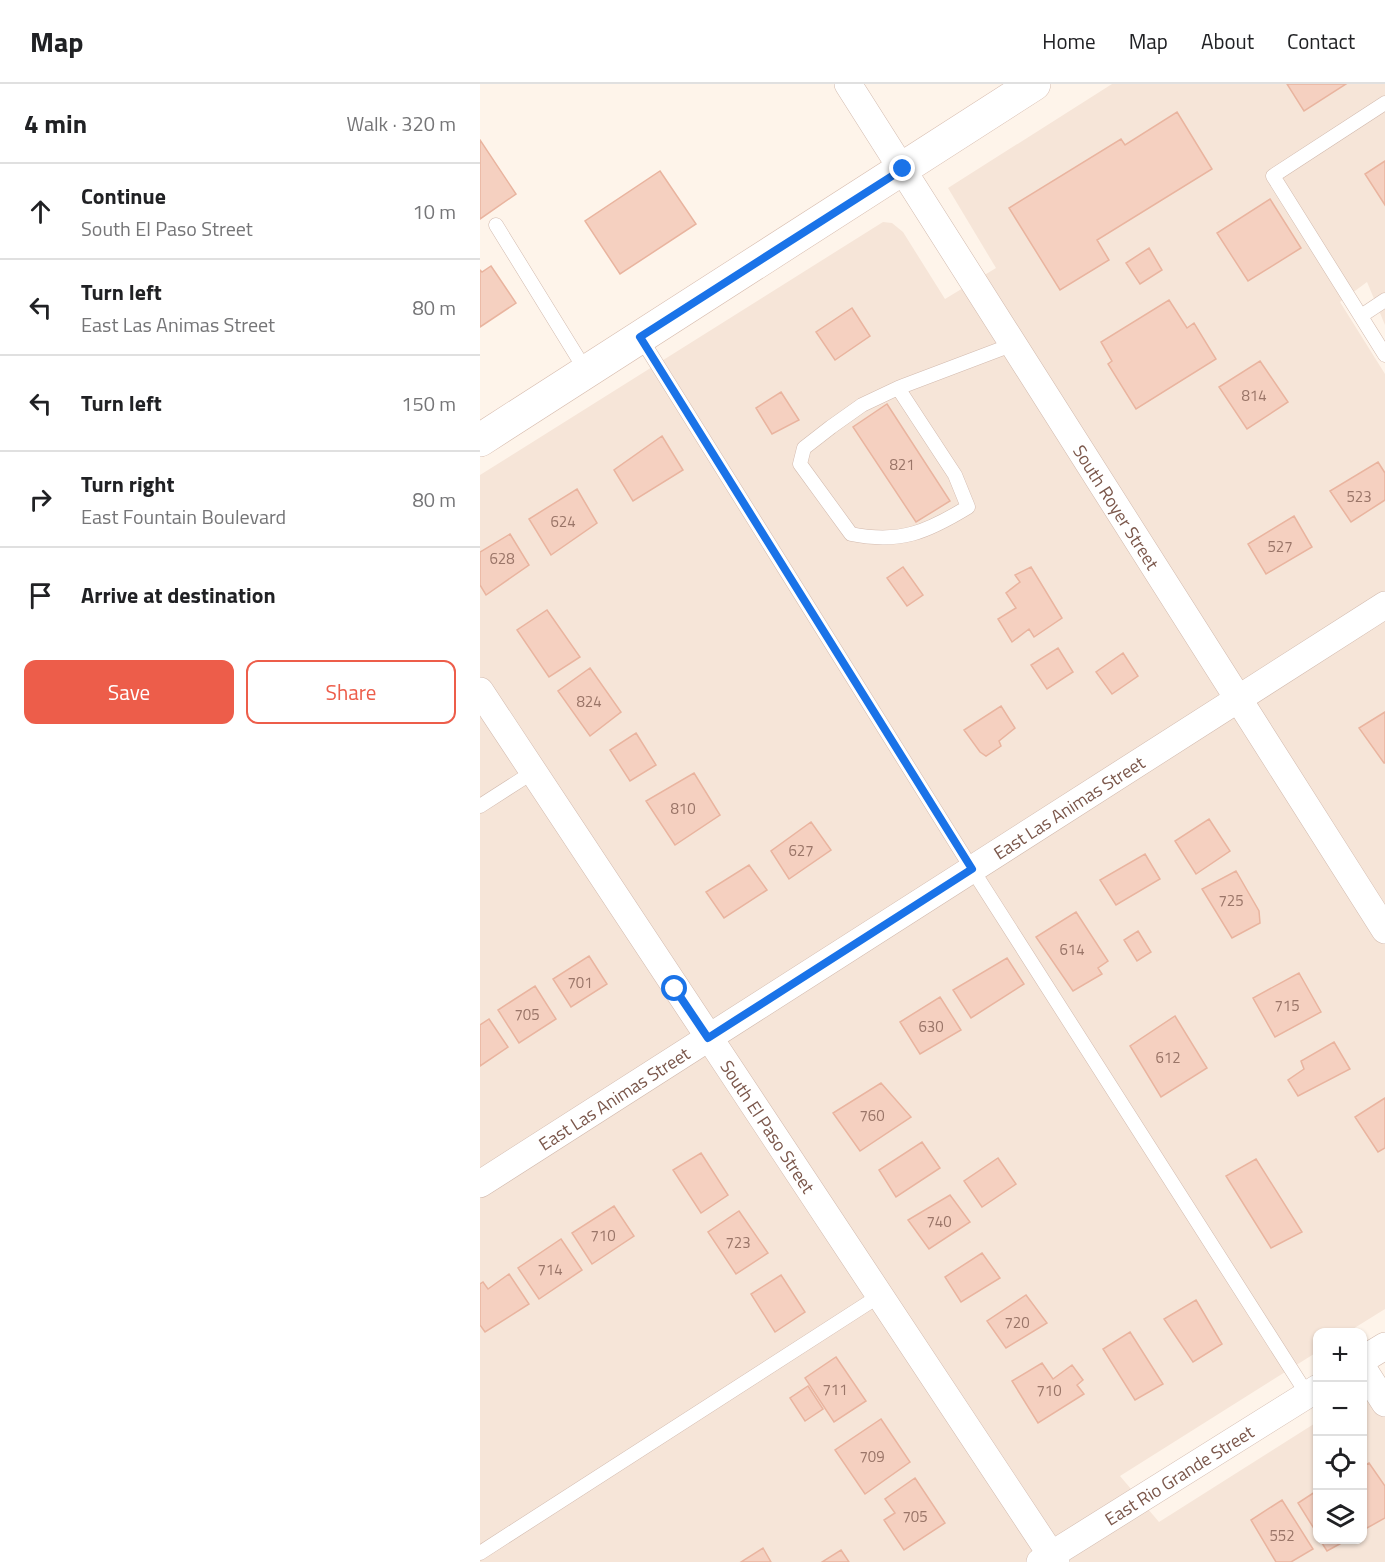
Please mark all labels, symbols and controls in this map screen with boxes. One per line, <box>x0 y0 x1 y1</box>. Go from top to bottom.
text: Map <box>30 20 84 63</box>
text: Home <box>1042 25 1096 57</box>
text: Map <box>1129 25 1168 57</box>
text: About <box>1201 25 1254 57</box>
text: Contact <box>1287 25 1355 57</box>
text: 4 min <box>24 104 87 143</box>
text: Walk · 320 m <box>347 108 456 139</box>
route end <box>889 155 915 181</box>
text: Continue <box>81 179 166 213</box>
icon: ahead <box>24 195 57 228</box>
text: 10 m <box>412 196 456 227</box>
text: South El Paso Street <box>81 213 253 244</box>
text: Turn left <box>81 275 162 309</box>
icon: left <box>24 291 57 324</box>
text: 80 m <box>412 292 456 323</box>
text: East Las Animas Street <box>81 309 275 340</box>
house number: 814 <box>1241 384 1267 407</box>
text: Turn left <box>81 386 162 420</box>
icon: left <box>24 387 57 420</box>
text: 150 m <box>401 388 456 419</box>
street label: South Royer Street <box>1067 439 1167 575</box>
house number: 821 <box>889 453 915 476</box>
text: Turn right <box>81 467 175 501</box>
icon: right <box>24 483 57 516</box>
text: 80 m <box>412 484 456 515</box>
house number: 523 <box>1346 485 1372 508</box>
text: East Fountain Boulevard <box>81 501 286 532</box>
house number: 624 <box>550 510 576 533</box>
house number: 527 <box>1267 535 1293 558</box>
house number: 628 <box>489 547 515 570</box>
text: Arrive at destination <box>81 578 276 612</box>
icon: arrive <box>24 579 57 612</box>
button: Save <box>24 660 234 724</box>
button: Share <box>246 660 456 724</box>
house number: 824 <box>576 690 602 713</box>
street label: East Las Animas Street <box>988 748 1150 866</box>
house number: 810 <box>670 797 696 820</box>
house number: 627 <box>788 839 814 862</box>
house number: 725 <box>1218 889 1244 912</box>
house number: 614 <box>1059 938 1085 961</box>
house number: 701 <box>567 971 593 994</box>
route start <box>661 975 687 1001</box>
house number: 715 <box>1274 994 1300 1017</box>
house number: 705 <box>514 1003 540 1026</box>
house number: 630 <box>918 1015 944 1038</box>
street label: East Las Animas Street <box>533 1039 695 1157</box>
house number: 612 <box>1155 1046 1181 1069</box>
street label: South El Paso Street <box>714 1054 822 1199</box>
house number: 760 <box>859 1104 885 1127</box>
house number: 740 <box>926 1210 952 1233</box>
house number: 710 <box>590 1224 616 1247</box>
house number: 723 <box>725 1231 751 1254</box>
house number: 714 <box>537 1258 563 1281</box>
house number: 720 <box>1004 1311 1030 1334</box>
map controls <box>1313 1328 1367 1544</box>
button: + <box>1313 1328 1367 1382</box>
house number: 711 <box>822 1378 848 1401</box>
house number: 710 <box>1036 1379 1062 1402</box>
button: − <box>1313 1382 1367 1436</box>
street label: East Rio Grande Street <box>1099 1418 1259 1532</box>
button: locate <box>1313 1436 1367 1490</box>
house number: 709 <box>859 1445 885 1468</box>
button: layers <box>1313 1490 1367 1544</box>
house number: 705 <box>902 1505 928 1528</box>
house number: 552 <box>1269 1524 1295 1547</box>

